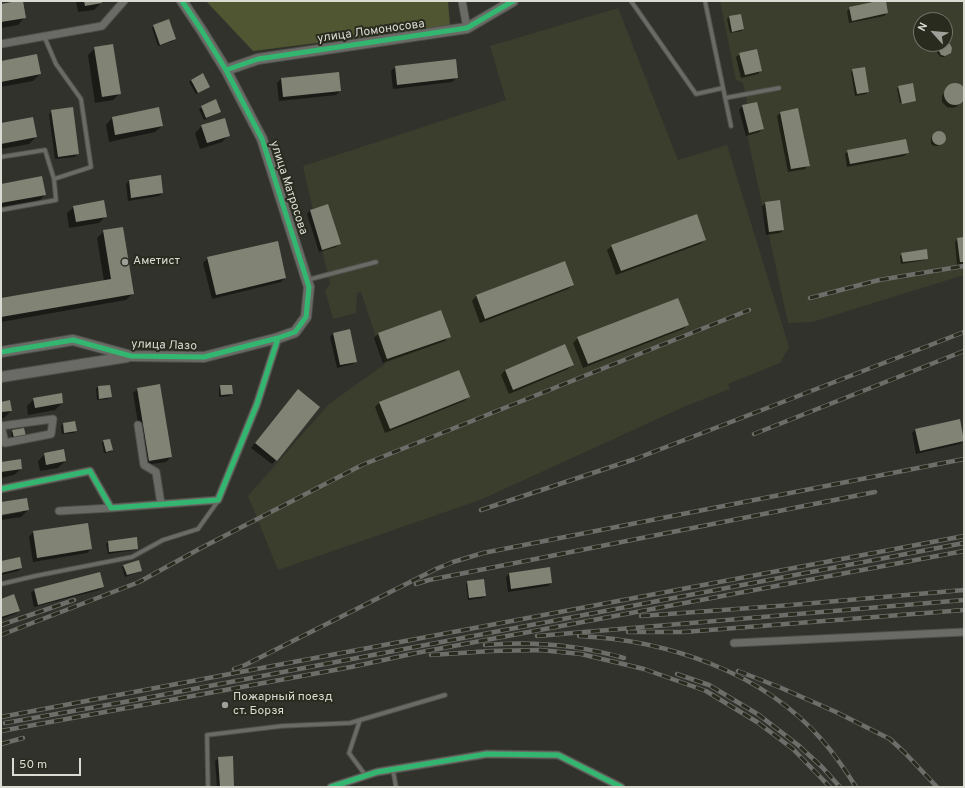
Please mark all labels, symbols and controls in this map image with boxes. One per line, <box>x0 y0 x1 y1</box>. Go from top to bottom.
north arrow <box>913 12 953 52</box>
street label: улица Ломоносова <box>316 17 426 47</box>
text: N <box>915 20 931 34</box>
street label: улица Матросова <box>266 139 310 237</box>
place label: Аметист <box>133 255 180 269</box>
marker: Аметист <box>120 257 130 267</box>
street label: улица Лазо <box>131 338 197 354</box>
place label: Пожарный поезд ст. Борзя <box>233 691 333 719</box>
marker: Пожарный поезд ст. Борзя <box>220 700 230 710</box>
scale bar <box>14 750 83 776</box>
text: 50 m <box>19 757 47 773</box>

